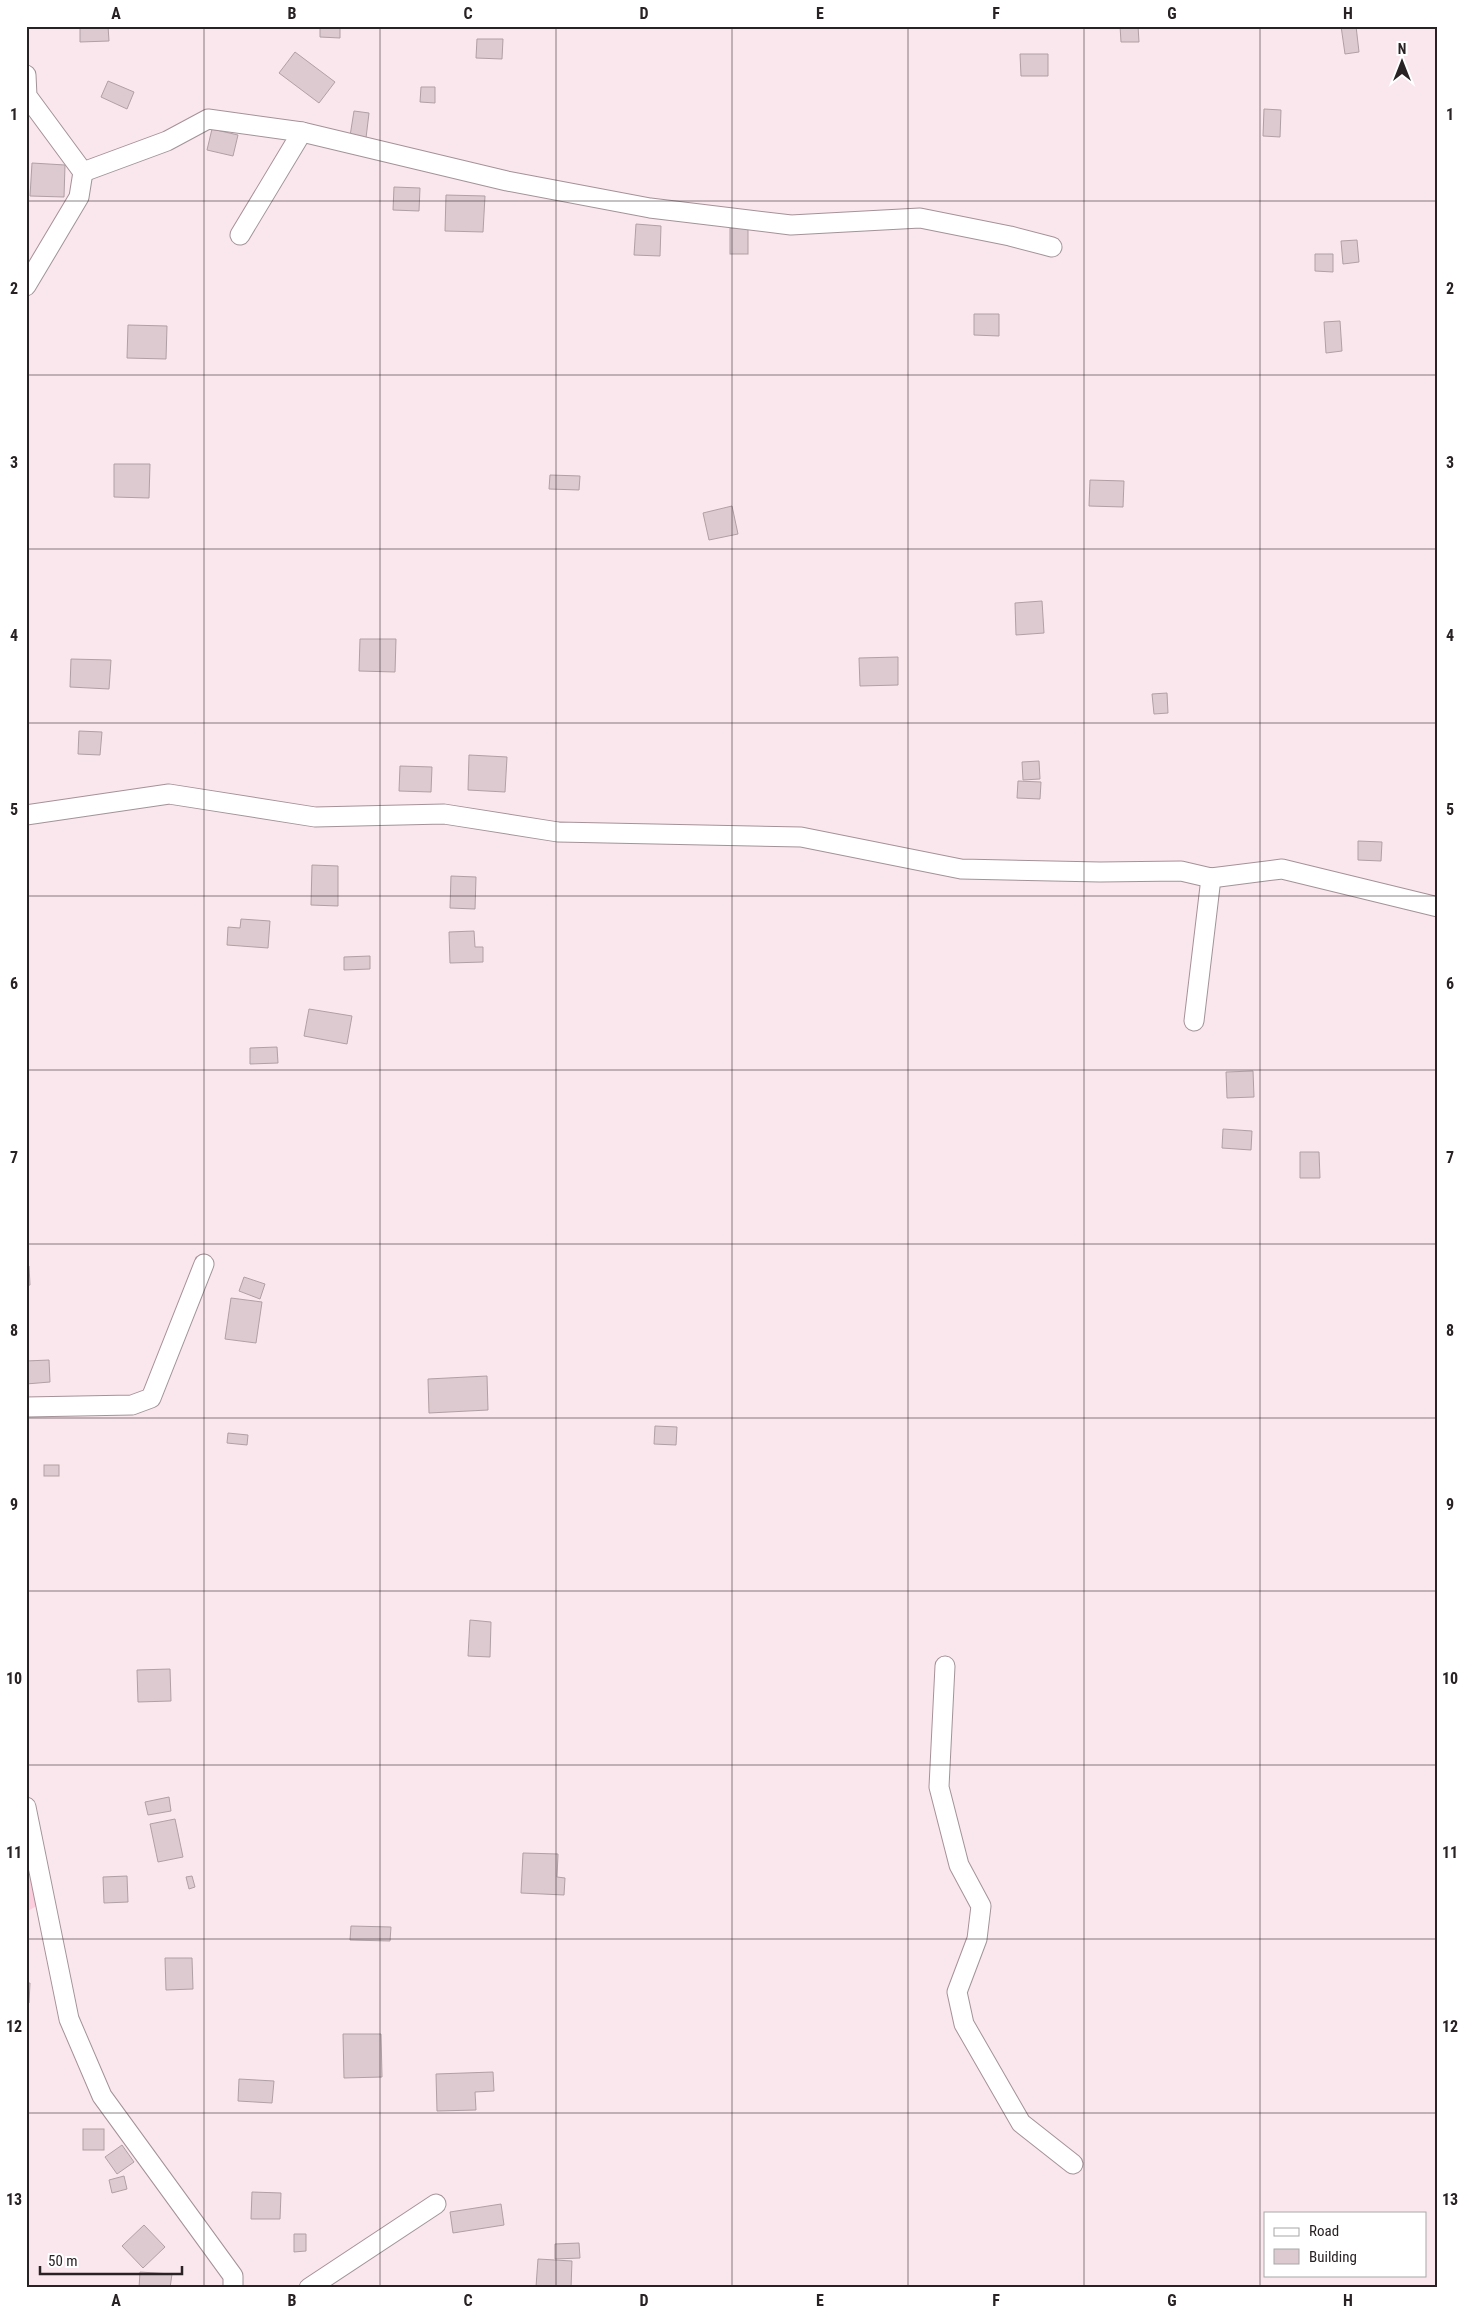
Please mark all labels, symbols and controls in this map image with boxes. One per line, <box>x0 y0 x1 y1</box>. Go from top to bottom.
text: A <box>111 4 121 23</box>
text: B <box>288 4 297 23</box>
text: C <box>463 4 473 23</box>
text: D <box>639 4 649 23</box>
text: E <box>816 4 824 23</box>
text: F <box>992 4 1000 23</box>
text: G <box>1167 4 1177 23</box>
text: H <box>1343 4 1353 23</box>
north arrow <box>1376 38 1426 88</box>
text: N <box>1398 41 1406 57</box>
text: 1 <box>10 105 18 124</box>
text: 1 <box>1446 105 1454 124</box>
text: 2 <box>10 279 18 298</box>
text: 2 <box>1446 279 1454 298</box>
text: 3 <box>10 453 18 472</box>
text: 3 <box>1446 453 1454 472</box>
text: 4 <box>10 626 18 645</box>
text: 4 <box>1446 626 1454 645</box>
text: 5 <box>10 800 18 819</box>
text: 5 <box>1446 800 1454 819</box>
text: 6 <box>10 974 18 993</box>
text: 6 <box>1446 974 1454 993</box>
text: 7 <box>10 1148 18 1167</box>
text: 7 <box>1446 1148 1454 1167</box>
text: 8 <box>10 1321 18 1340</box>
text: 8 <box>1446 1321 1454 1340</box>
text: 9 <box>10 1495 18 1514</box>
text: 9 <box>1446 1495 1454 1514</box>
text: 10 <box>6 1669 22 1688</box>
text: 10 <box>1442 1669 1458 1688</box>
text: 11 <box>6 1843 22 1862</box>
text: 11 <box>1442 1843 1458 1862</box>
text: 12 <box>6 2017 22 2036</box>
text: 12 <box>1442 2017 1458 2036</box>
text: 13 <box>6 2190 22 2209</box>
text: 13 <box>1442 2190 1458 2209</box>
legend <box>1264 2212 1426 2276</box>
text: Road <box>1309 2222 1339 2240</box>
scale bar <box>40 2244 182 2276</box>
text: Building <box>1309 2248 1357 2266</box>
text: 50 m <box>48 2252 78 2270</box>
text: A <box>111 2291 121 2310</box>
text: B <box>288 2291 297 2310</box>
text: C <box>463 2291 473 2310</box>
text: D <box>639 2291 649 2310</box>
text: E <box>816 2291 824 2310</box>
text: F <box>992 2291 1000 2310</box>
text: G <box>1167 2291 1177 2310</box>
text: H <box>1343 2291 1353 2310</box>

